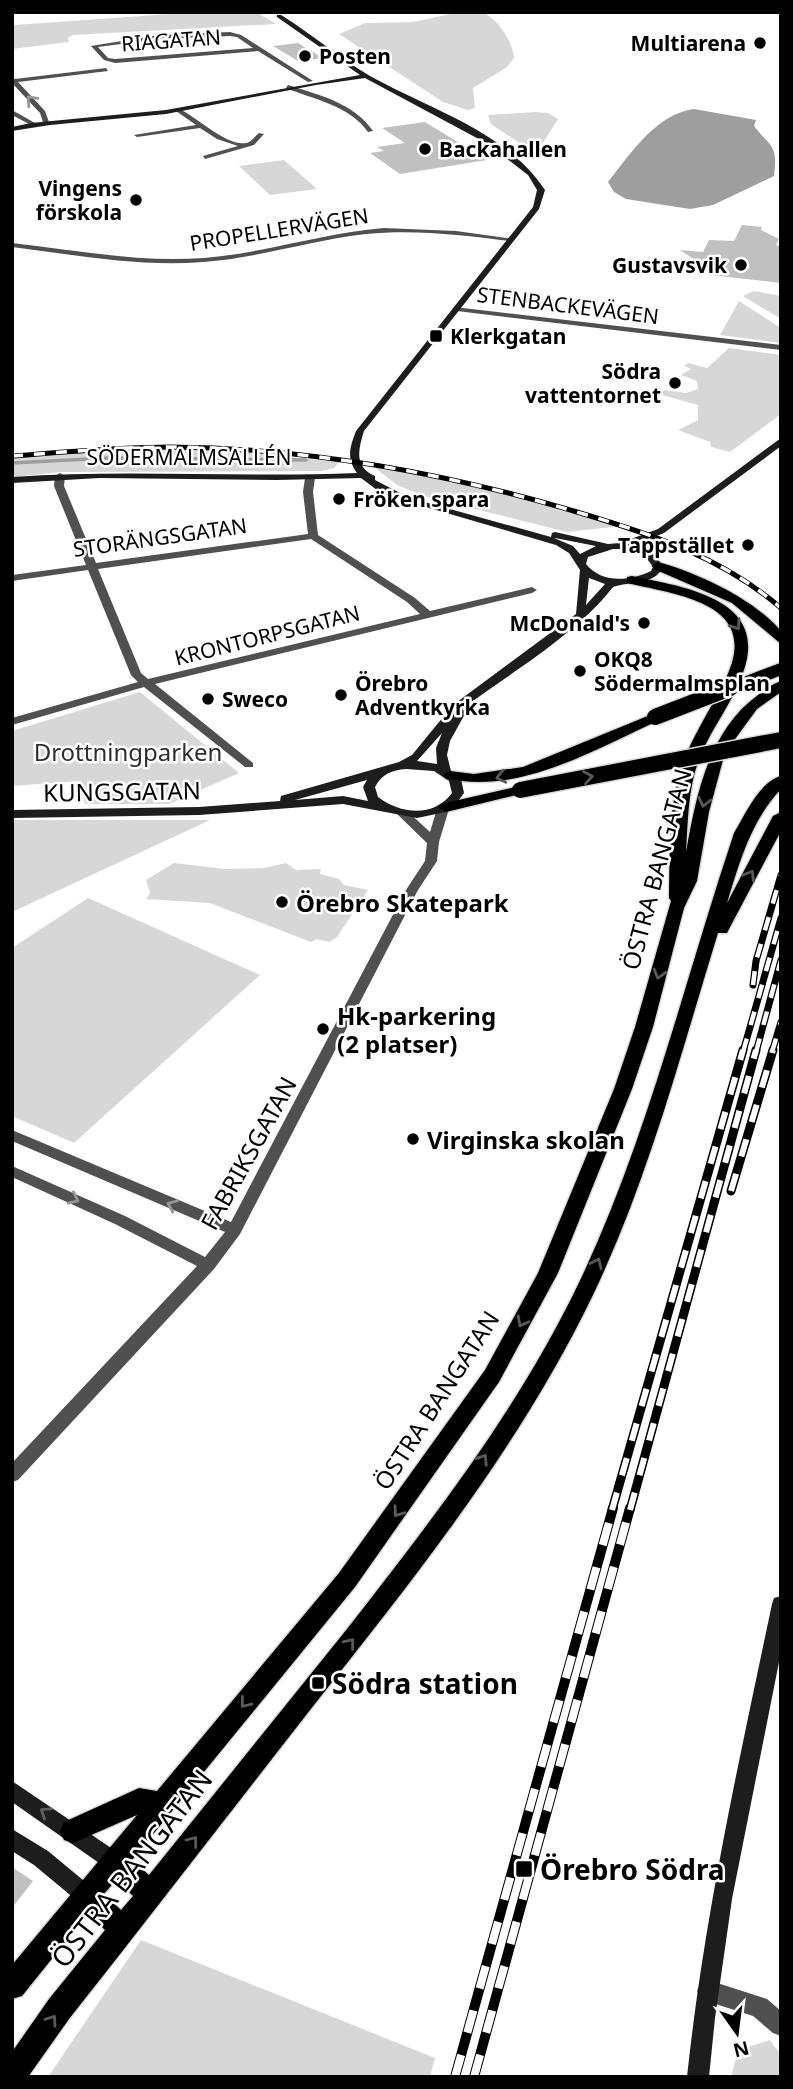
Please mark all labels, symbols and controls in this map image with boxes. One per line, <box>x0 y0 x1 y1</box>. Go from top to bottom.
street label: RIAGATAN <box>120 23 222 57</box>
place label: Multiarena <box>631 29 746 57</box>
marker: Multiarena <box>752 35 768 51</box>
place label: Posten <box>319 42 391 70</box>
marker: Posten <box>297 48 313 64</box>
one-way arrow <box>27 95 40 108</box>
place label: Backahallen <box>439 135 567 163</box>
marker: Backahallen <box>417 141 433 157</box>
place label: Vingens förskola <box>36 174 122 226</box>
marker: Vingens förskola <box>128 192 144 208</box>
street label: PROPELLERVÄGEN <box>187 201 371 257</box>
place label: Gustavsvik <box>612 251 728 279</box>
marker: Gustavsvik <box>733 257 749 273</box>
street label: STENBACKEVÄGEN <box>475 280 661 330</box>
place label: Klerkgatan <box>450 322 566 350</box>
marker: Klerkgatan <box>428 328 444 344</box>
place label: Södra vattentornet <box>525 357 661 409</box>
marker: Södra vattentornet <box>667 375 683 391</box>
street label: SÖDERMALMSALLÉN <box>86 443 292 471</box>
place label: Fröken spara <box>353 485 489 513</box>
marker: Fröken spara <box>331 491 347 507</box>
street label: STORÄNGSGATAN <box>71 511 249 563</box>
place label: Tappstället <box>618 531 734 559</box>
marker: Tappstället <box>740 537 756 553</box>
street label: KRONTORPSGATAN <box>171 598 363 672</box>
place label: McDonald's <box>510 609 630 637</box>
marker: McDonald's <box>636 615 652 631</box>
one-way arrow <box>728 618 740 630</box>
place label: OKQ8 Södermalmsplan <box>594 645 770 697</box>
marker: OKQ8 Södermalmsplan <box>572 663 588 679</box>
place label: Örebro Adventkyrka <box>355 669 490 721</box>
place label: Sweco <box>222 685 288 713</box>
marker: Örebro Adventkyrka <box>333 687 349 703</box>
marker: Sweco <box>200 691 216 707</box>
park label: Drottningparken <box>34 735 222 768</box>
street label: ÖSTRA BANGATAN <box>613 765 699 973</box>
one-way arrow <box>495 769 507 784</box>
one-way arrow <box>582 770 593 785</box>
street label: KUNGSGATAN <box>43 773 201 809</box>
one-way arrow <box>698 796 712 808</box>
one-way arrow <box>742 870 755 882</box>
place label: Örebro Skatepark <box>296 886 509 919</box>
marker: Örebro Skatepark <box>274 894 290 910</box>
one-way arrow <box>653 968 667 980</box>
place label: Hk-parkering (2 platser) <box>337 999 496 1060</box>
marker: Hk-parkering (2 platser) <box>315 1021 331 1037</box>
street label: FABRIKSGATAN <box>192 1070 304 1236</box>
place label: Virginska skolan <box>427 1123 625 1156</box>
marker: Virginska skolan <box>405 1131 421 1147</box>
one-way arrow <box>67 1191 79 1205</box>
one-way arrow <box>167 1199 179 1213</box>
one-way arrow <box>589 1258 603 1270</box>
street label: ÖSTRA BANGATAN <box>366 1304 506 1496</box>
one-way arrow <box>517 1315 530 1327</box>
one-way arrow <box>475 1454 488 1467</box>
one-way arrow <box>393 1504 406 1517</box>
one-way arrow <box>341 1639 354 1651</box>
place label: Södra station <box>332 1664 518 1702</box>
marker: Södra station <box>310 1675 326 1691</box>
one-way arrow <box>241 1694 253 1707</box>
street label: ÖSTRA BANGATAN <box>42 1761 220 1975</box>
one-way arrow <box>39 1807 52 1820</box>
one-way arrow <box>184 1836 197 1848</box>
place label: Örebro Södra <box>540 1850 725 1888</box>
marker: Örebro Södra <box>514 1859 534 1879</box>
north arrow <box>702 1998 772 2068</box>
one-way arrow <box>44 2015 56 2028</box>
text: N <box>730 2035 752 2064</box>

